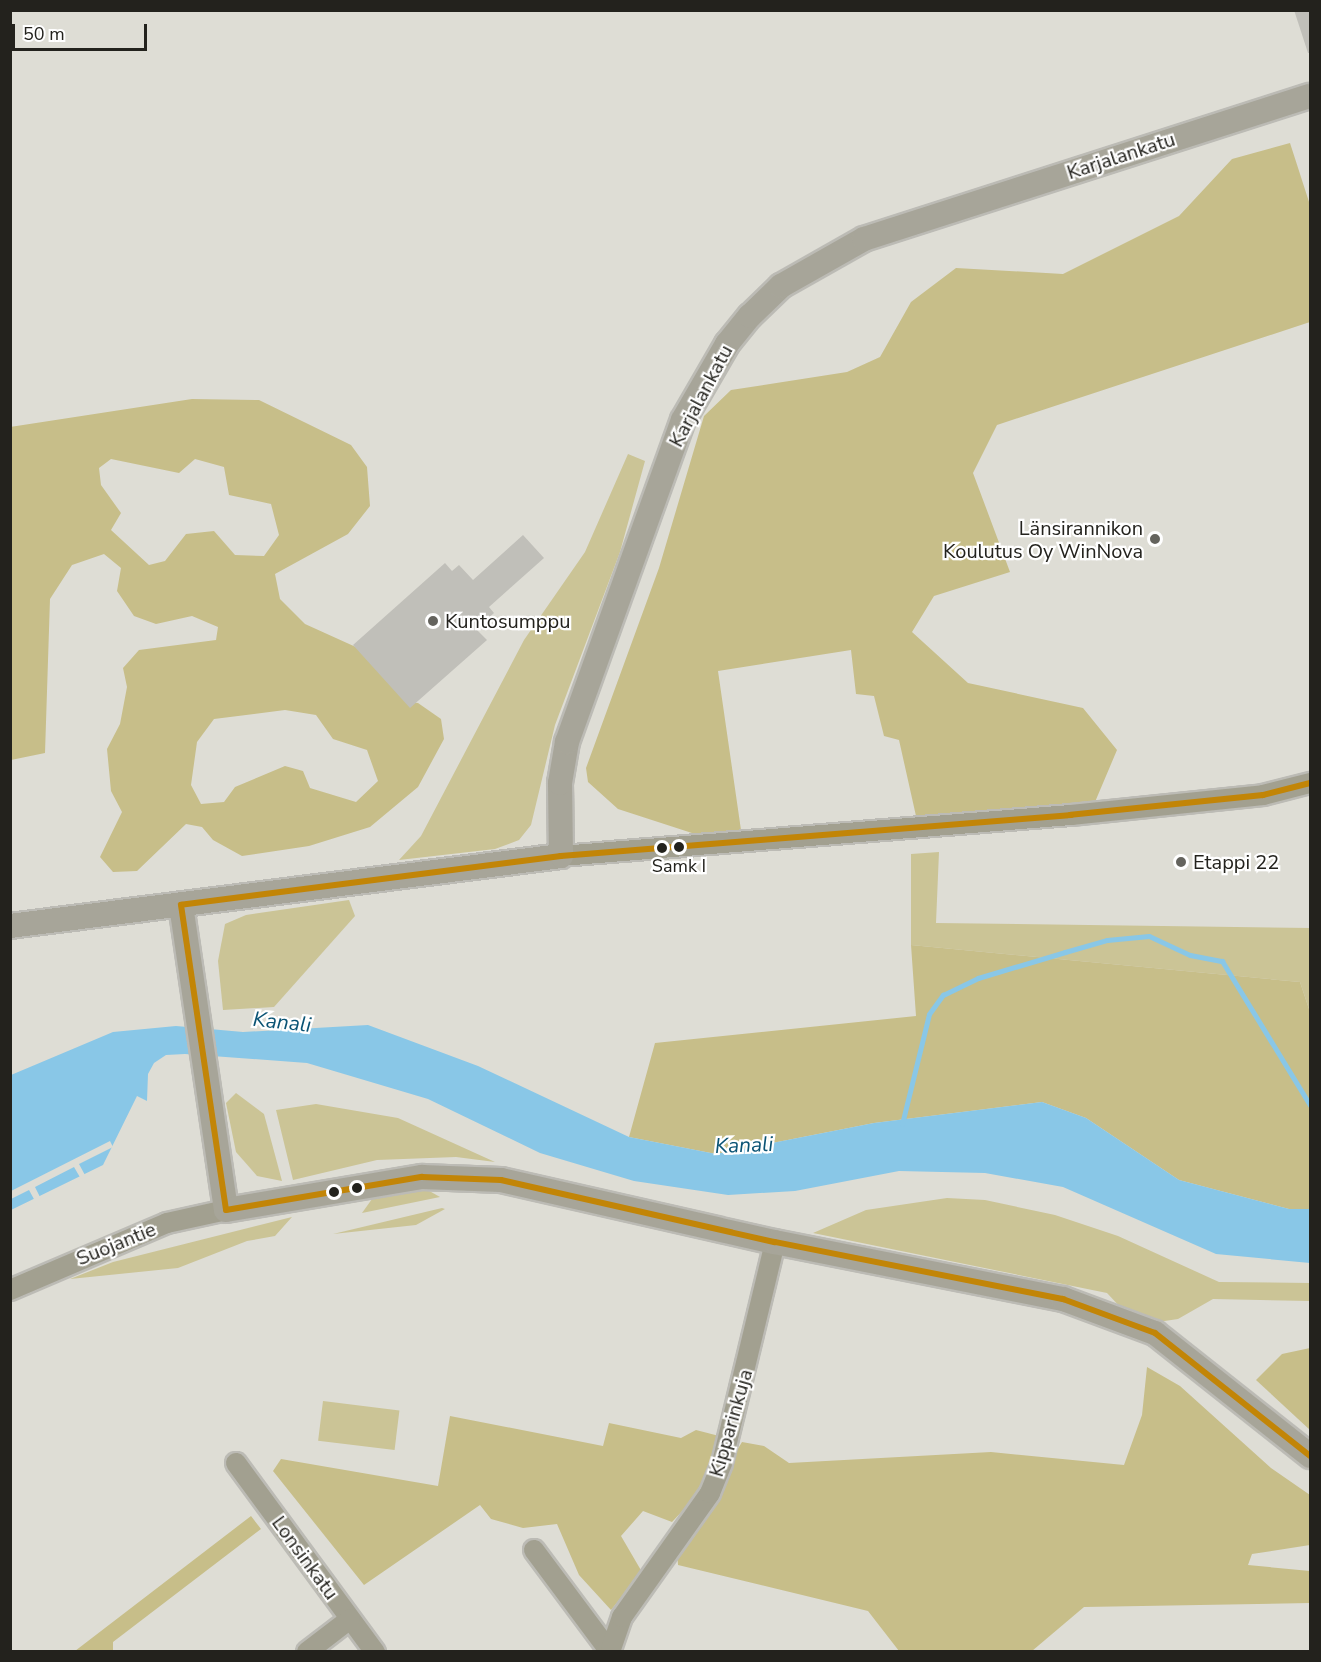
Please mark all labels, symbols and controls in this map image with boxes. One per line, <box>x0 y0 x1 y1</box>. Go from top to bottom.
scale bar <box>15 12 150 50</box>
text: 50 m <box>23 22 65 46</box>
street label: Karjalankatu <box>1064 127 1178 185</box>
street label: Karjalankatu <box>664 341 738 451</box>
place label: Länsirannikon Koulutus Oy WinNova <box>943 516 1143 563</box>
marker: Länsirannikon Koulutus Oy WinNova <box>1148 532 1162 546</box>
place label: Kuntosumppu <box>445 609 570 633</box>
marker: Kuntosumppu <box>426 614 440 628</box>
marker: Samk I <box>673 841 685 853</box>
unlabelled marker <box>656 842 668 854</box>
place label: Etappi 22 <box>1193 850 1279 874</box>
place label: Samk I <box>652 855 706 877</box>
marker: Etappi 22 <box>1174 855 1188 869</box>
water label: Kanali <box>252 1006 312 1038</box>
water label: Kanali <box>714 1131 774 1159</box>
unlabelled marker <box>351 1182 363 1194</box>
unlabelled marker <box>328 1186 340 1198</box>
street label: Suojantie <box>73 1217 159 1271</box>
street label: Kipparinkuja <box>704 1366 758 1480</box>
street label: Lonsinkatu <box>267 1511 343 1605</box>

